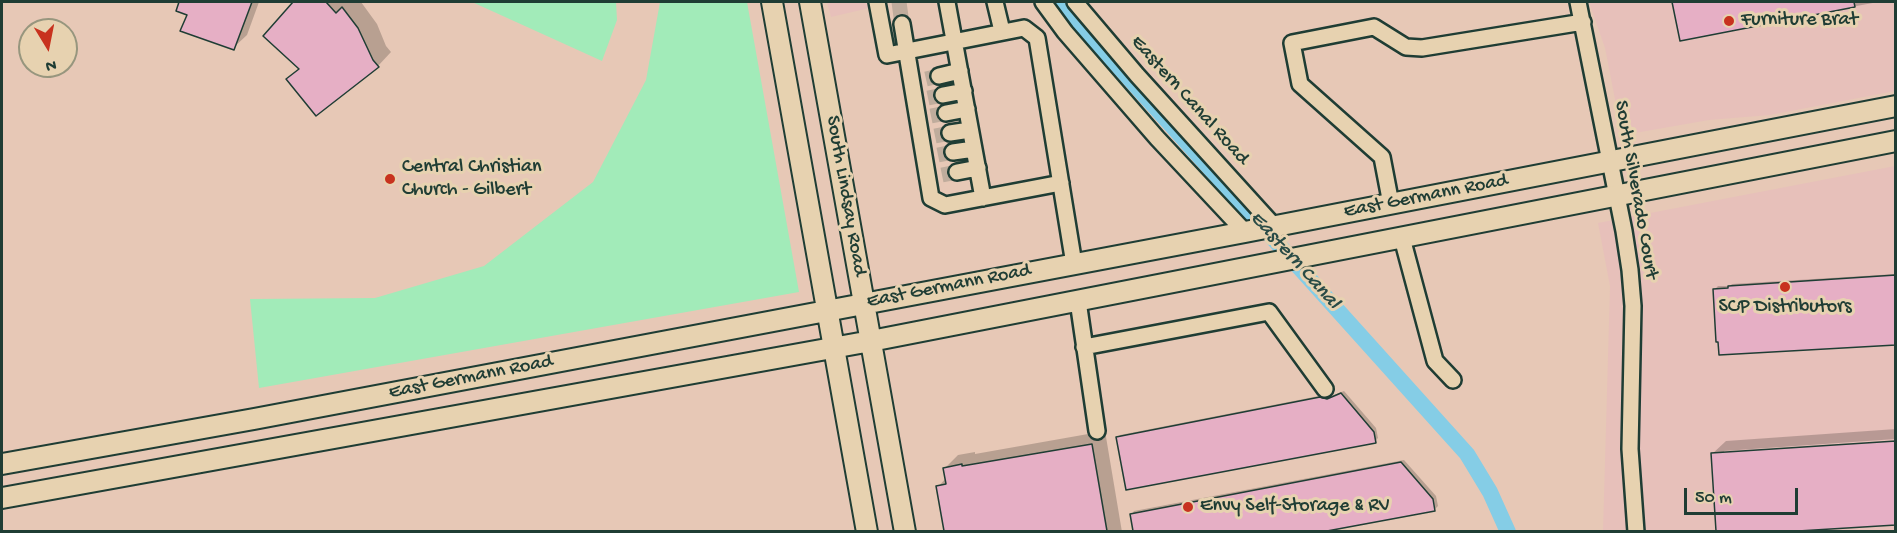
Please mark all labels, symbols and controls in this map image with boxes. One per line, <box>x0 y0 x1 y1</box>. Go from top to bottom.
place label: Furniture Brat <box>1741 9 1858 33</box>
marker: Furniture Brat <box>1722 14 1736 28</box>
north arrow <box>18 18 78 78</box>
street label: Eastern Canal Road <box>1125 31 1253 171</box>
text: N <box>44 54 58 75</box>
street label: South Silverado Court <box>1607 99 1663 281</box>
street label: South Lindsay Road <box>819 114 871 278</box>
place label: Central Christian Church - Gilbert <box>402 156 542 203</box>
street label: East Germann Road <box>1342 169 1510 225</box>
marker: Central Christian Church - Gilbert <box>383 172 397 186</box>
water label: Eastern Canal <box>1243 207 1345 315</box>
street label: East Germann Road <box>865 259 1033 315</box>
marker: SCP Distributors <box>1778 280 1792 294</box>
place label: SCP Distributors <box>1718 296 1852 320</box>
street label: East Germann Road <box>387 350 555 406</box>
scale bar <box>1687 476 1801 514</box>
text: 50 m <box>1695 488 1732 509</box>
place label: Envy Self-Storage & RV <box>1200 495 1390 519</box>
marker: Envy Self-Storage & RV <box>1181 500 1195 514</box>

